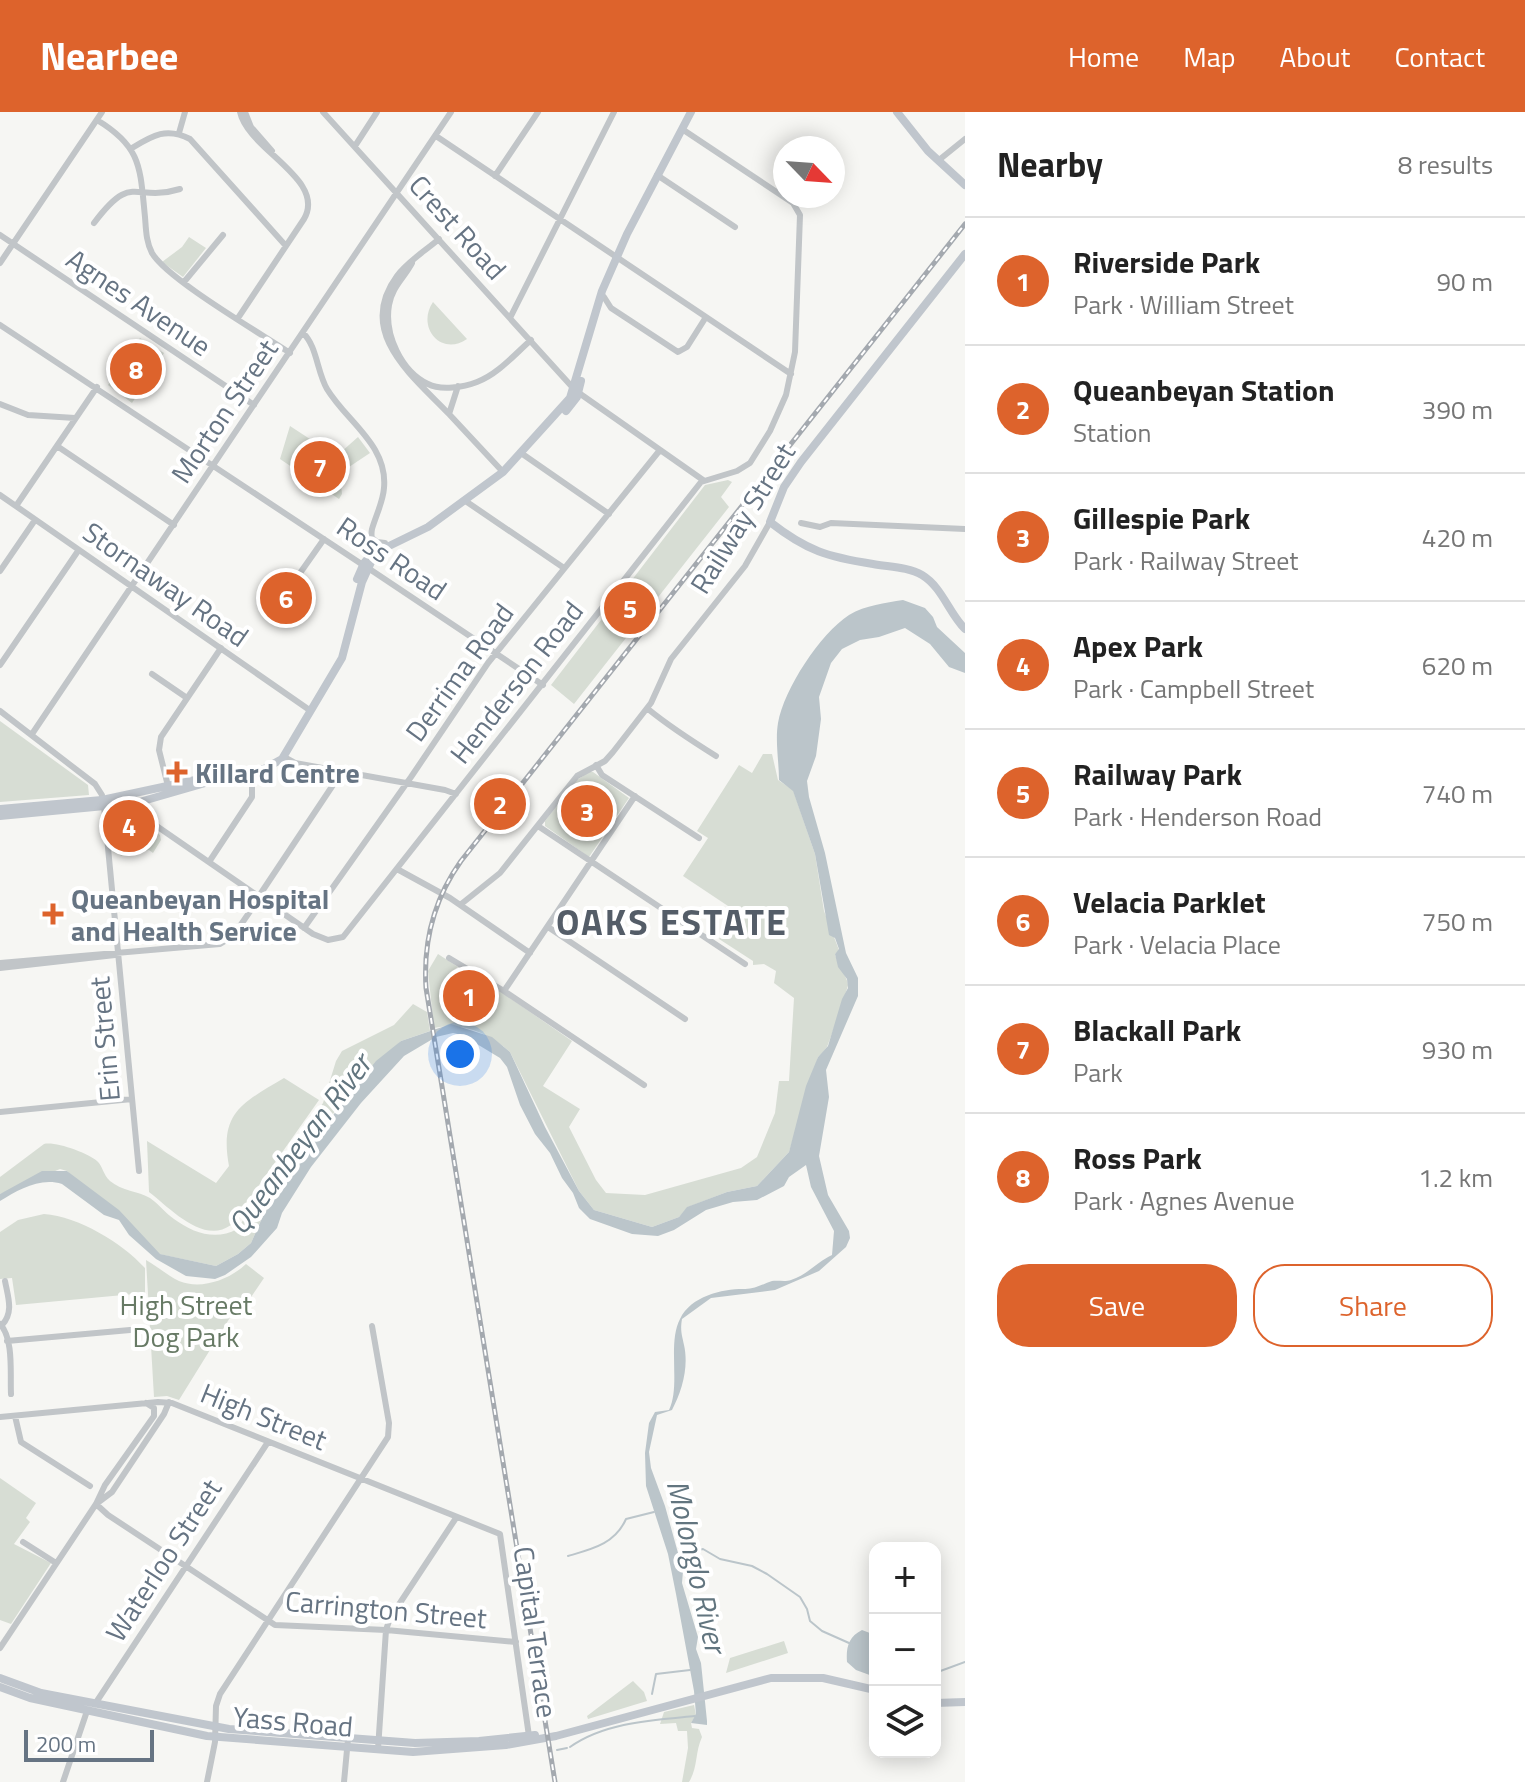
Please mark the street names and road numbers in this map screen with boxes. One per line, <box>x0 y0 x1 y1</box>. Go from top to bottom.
street label: Crest Road <box>399 165 517 289</box>
street label: Agnes Avenue <box>58 238 220 366</box>
street label: Morton Street <box>160 330 288 492</box>
street label: Railway Street <box>679 434 806 602</box>
street label: Ross Road <box>328 505 456 611</box>
street label: Stornaway Road <box>74 511 258 657</box>
street label: Henderson Road <box>439 591 593 773</box>
street label: Derrima Road <box>394 594 524 750</box>
street label: Erin Street <box>77 975 131 1103</box>
street label: High Street <box>194 1371 334 1461</box>
street label: Waterloo Street <box>94 1470 232 1650</box>
street label: Capital Terrace <box>503 1544 569 1720</box>
street label: Carrington Street <box>283 1579 489 1639</box>
street label: Yass Road <box>231 1694 355 1748</box>

